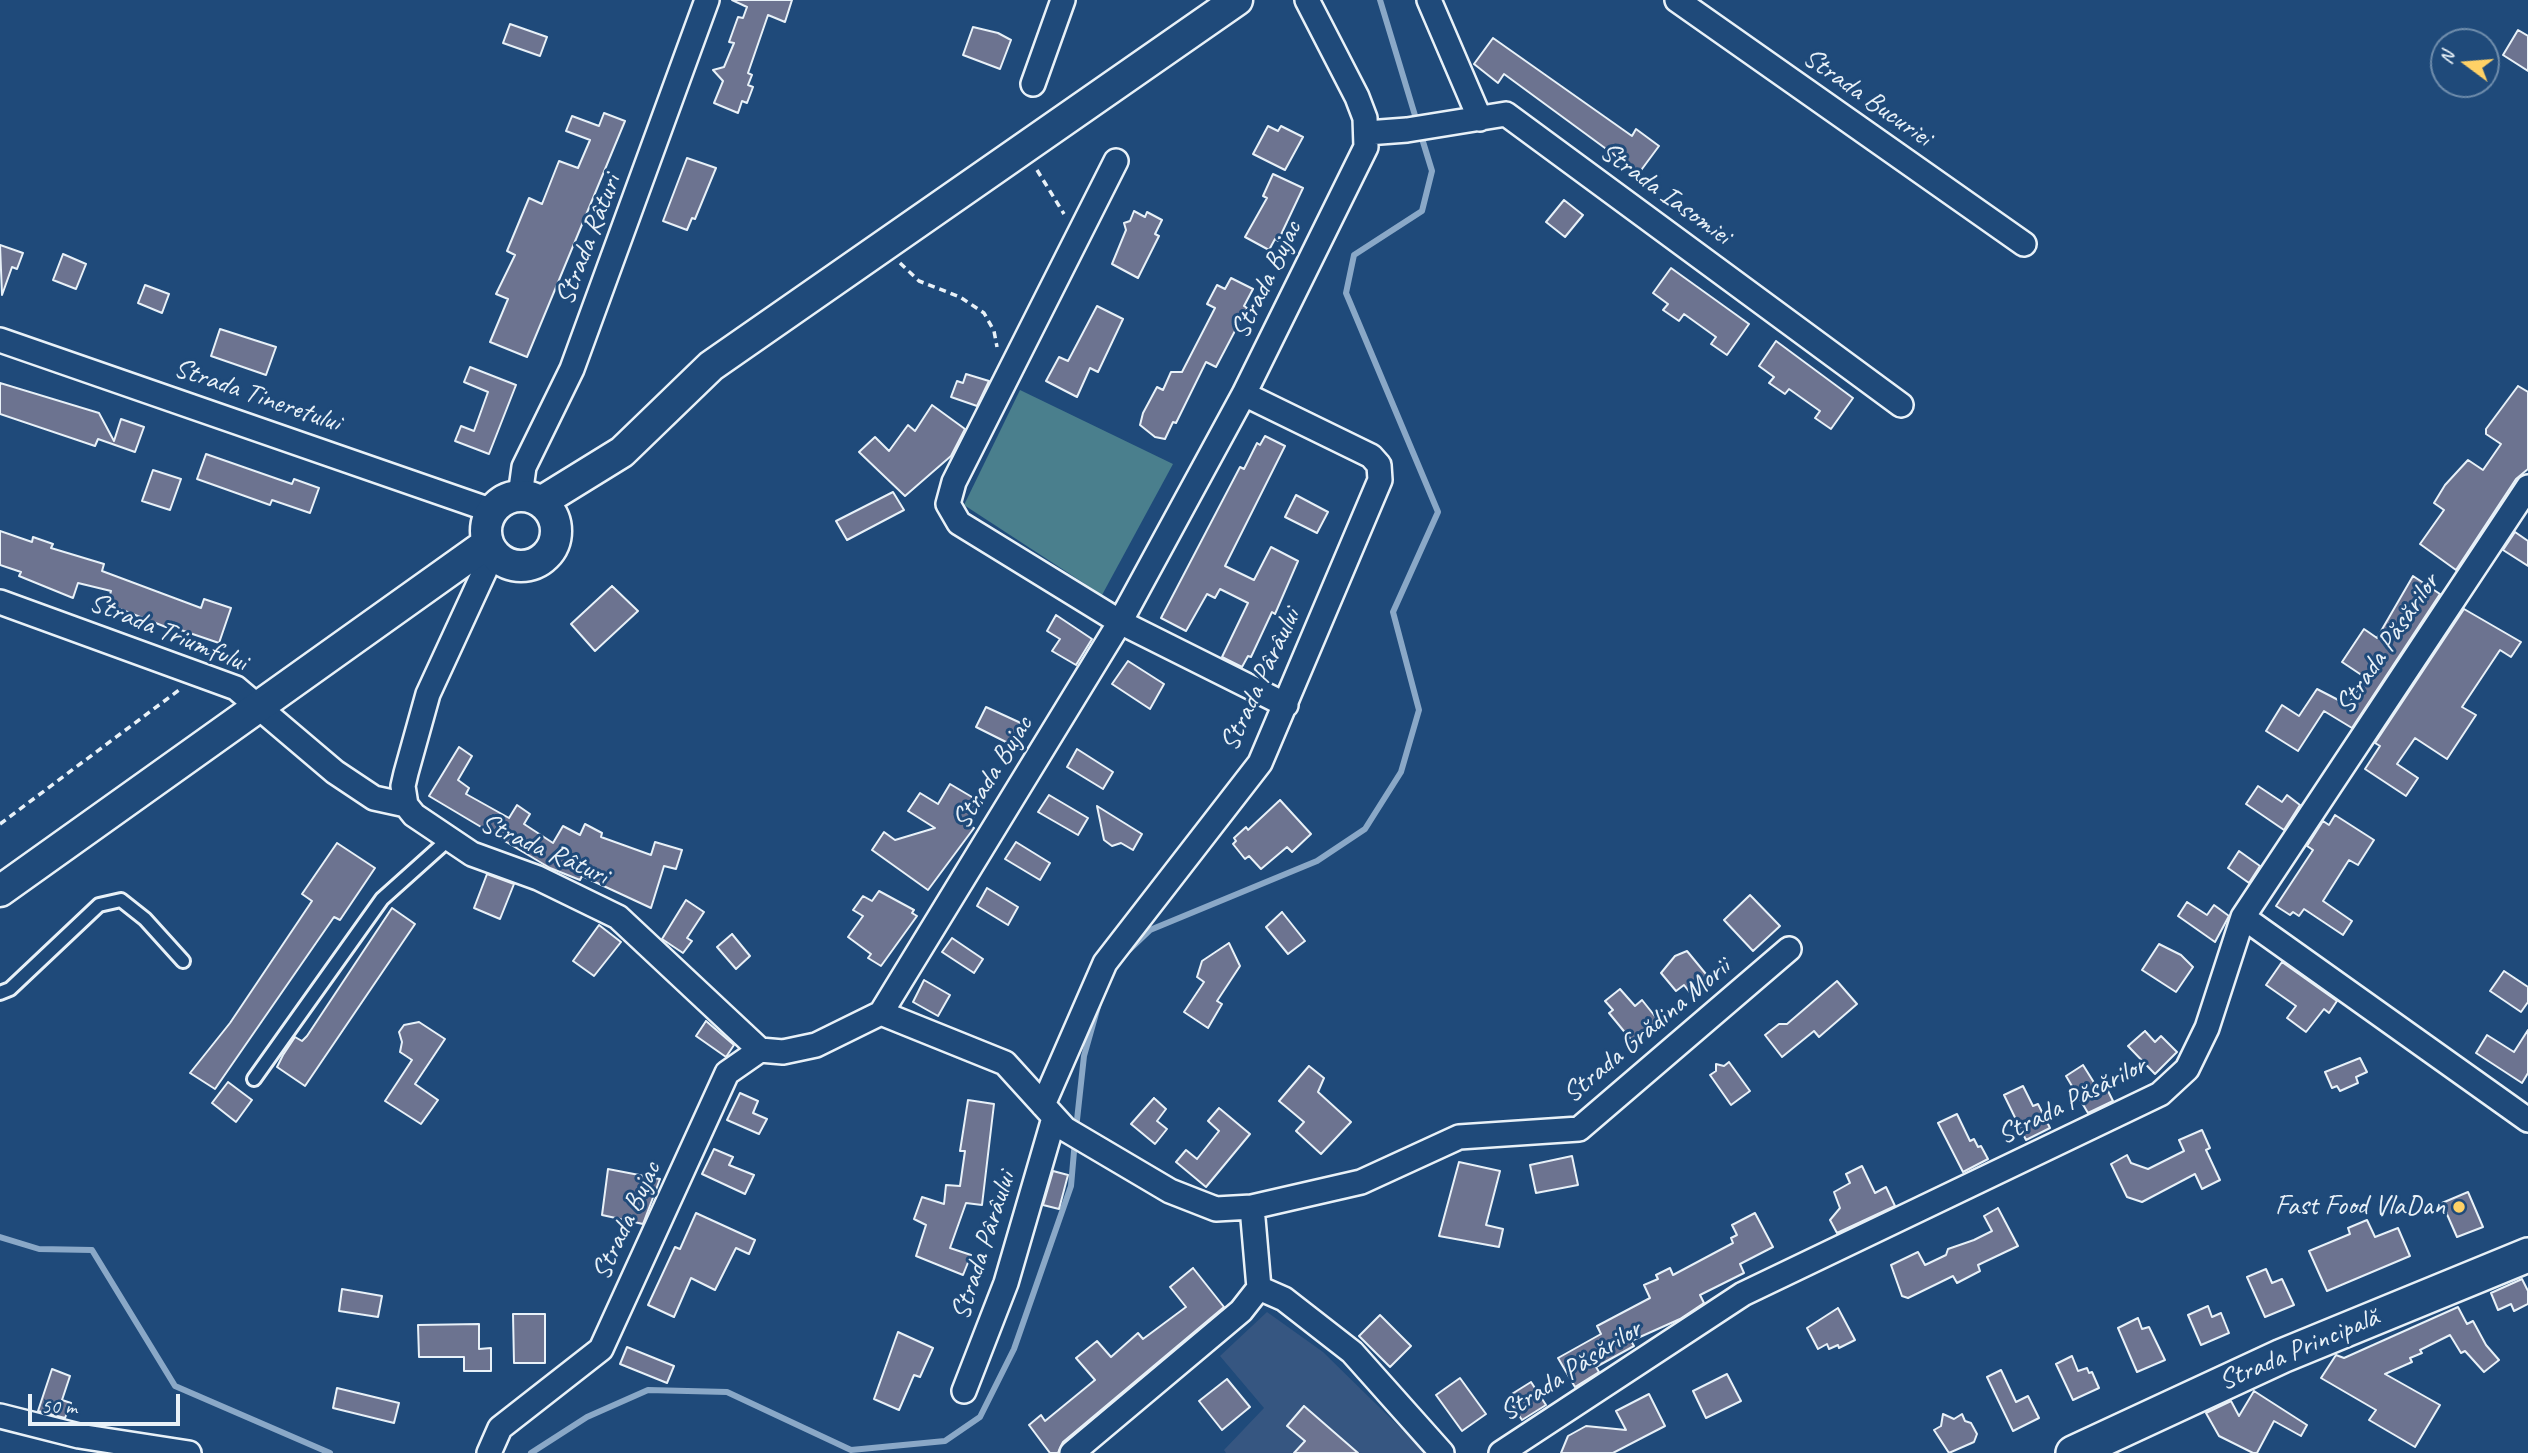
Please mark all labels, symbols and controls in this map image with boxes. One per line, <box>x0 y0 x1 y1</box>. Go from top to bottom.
north arrow <box>2430 28 2500 98</box>
street label: Strada Bucuriei <box>1796 41 1938 155</box>
text: N <box>2434 49 2460 67</box>
street label: Strada Iasomiei <box>1593 135 1737 253</box>
street label: Strada Râturi <box>549 170 629 310</box>
street label: Strada Bujac <box>1224 216 1310 344</box>
street label: Strada Tineretului <box>169 352 345 440</box>
street label: Strada Păsărilor <box>2329 567 2447 721</box>
street label: Strada Triumfului <box>84 586 252 680</box>
street label: Strada Pârâului <box>1213 603 1309 757</box>
street label: Strada Bujac <box>945 710 1041 836</box>
street label: Strada Râturi <box>475 807 613 893</box>
street label: Strada Grădina Morii <box>1556 951 1738 1111</box>
street label: Strada Păsărilor <box>1992 1049 2152 1153</box>
street label: Strada Bujac <box>585 1157 669 1285</box>
street label: Strada Pârâului <box>944 1168 1024 1324</box>
place label: Fast Food VlaDan <box>2275 1190 2445 1224</box>
marker: Fast Food VlaDan <box>2451 1199 2467 1215</box>
street label: Strada Principală <box>2214 1301 2384 1399</box>
street label: Strada Păsărilor <box>1494 1313 1648 1429</box>
scale bar <box>32 1380 184 1424</box>
text: 50 m <box>41 1393 77 1419</box>

